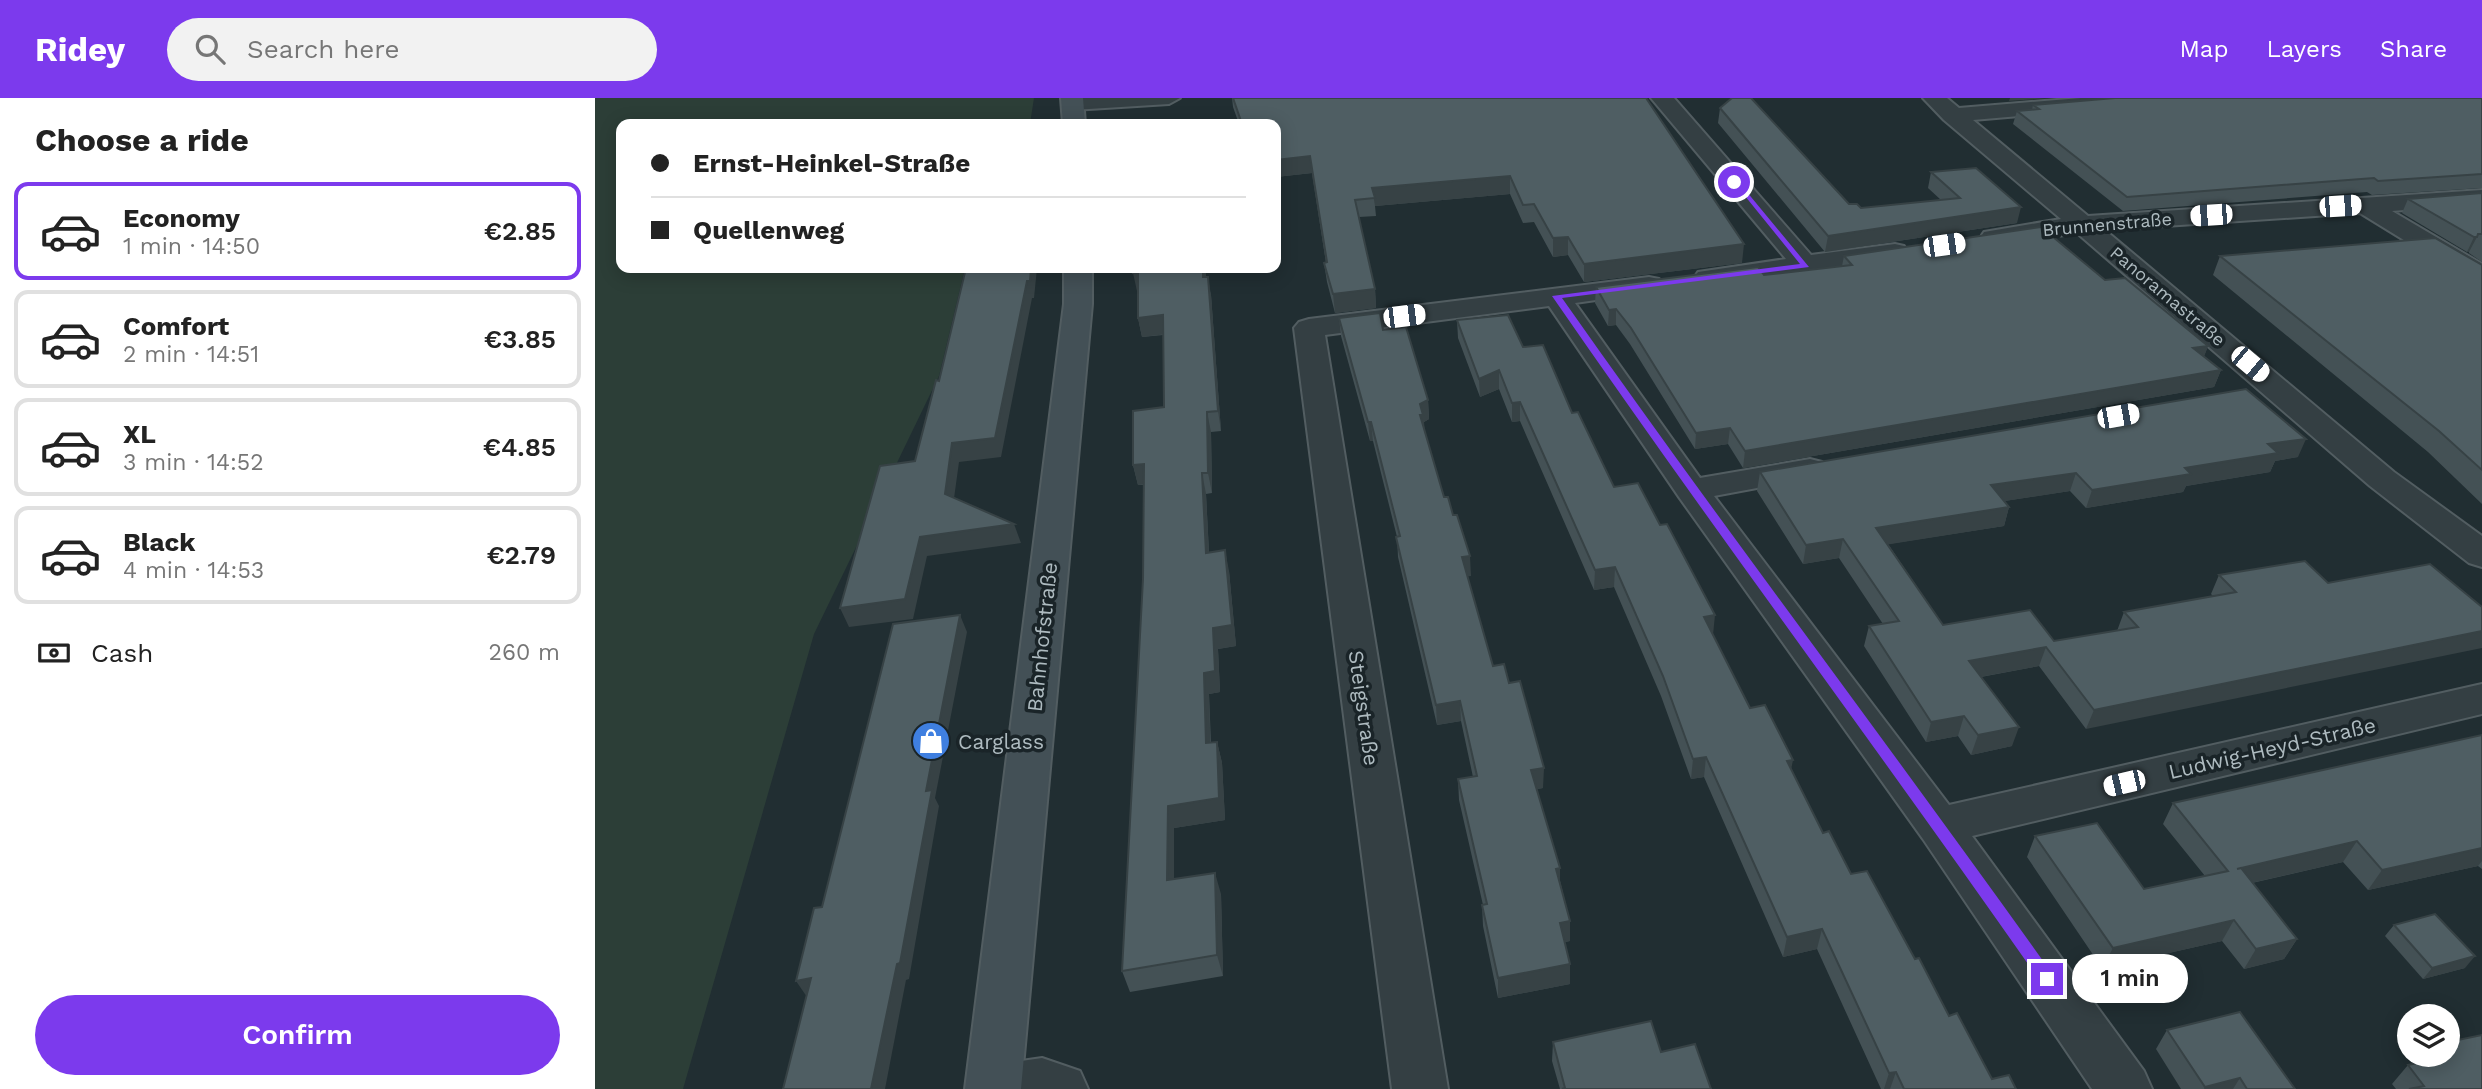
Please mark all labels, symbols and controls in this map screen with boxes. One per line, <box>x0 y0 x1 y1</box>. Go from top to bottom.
search box <box>167 18 657 81</box>
text: Ridey <box>35 30 125 69</box>
icon: search <box>191 30 229 68</box>
text: Search here <box>247 34 399 64</box>
text: Map <box>2180 35 2228 63</box>
text: Layers <box>2266 35 2342 63</box>
text: Share <box>2380 35 2447 63</box>
text: Choose a ride <box>35 121 249 159</box>
text: Ernst-Heinkel-Straße <box>693 148 970 178</box>
route start <box>1718 166 1750 198</box>
car <box>2319 194 2362 218</box>
icon: car <box>39 200 102 263</box>
text: Economy <box>123 203 240 233</box>
car <box>2190 203 2233 227</box>
street label: Brunnenstraße <box>2041 208 2173 240</box>
text: Quellenweg <box>693 215 844 245</box>
text: €2.85 <box>484 216 556 246</box>
car <box>1922 232 1967 258</box>
text: 1 min · 14:50 <box>123 233 260 260</box>
street label: Panoramastraße <box>2106 242 2230 350</box>
car <box>1382 303 1427 329</box>
icon: car <box>39 308 102 371</box>
text: Comfort <box>123 311 229 341</box>
text: €3.85 <box>484 324 556 354</box>
text: 2 min · 14:51 <box>123 341 259 368</box>
car <box>2228 342 2273 386</box>
car <box>2096 402 2141 430</box>
icon: car <box>39 416 102 479</box>
text: XL <box>123 419 156 449</box>
text: €4.85 <box>483 432 556 462</box>
text: 3 min · 14:52 <box>123 449 264 476</box>
icon: car <box>39 524 102 587</box>
text: Black <box>123 527 195 557</box>
text: €2.79 <box>486 540 556 570</box>
text: 4 min · 14:53 <box>123 557 264 584</box>
street label: Bahnhofstraße <box>1022 561 1062 713</box>
icon: cash <box>35 634 73 672</box>
text: Cash <box>91 638 153 668</box>
text: 260 m <box>489 639 560 666</box>
street label: Steigstraße <box>1344 649 1384 767</box>
street label: Ludwig-Heyd-Straße <box>2166 712 2378 784</box>
shop icon: Carglass <box>910 720 952 762</box>
place label: Carglass <box>958 729 1044 754</box>
car <box>2102 768 2147 798</box>
callout: 1 min <box>2071 954 2187 1004</box>
route end <box>2031 963 2063 995</box>
text: 1 min <box>2100 965 2160 992</box>
button: Confirm <box>35 995 560 1075</box>
map controls <box>2397 1004 2460 1067</box>
button: layers <box>2397 1004 2460 1067</box>

